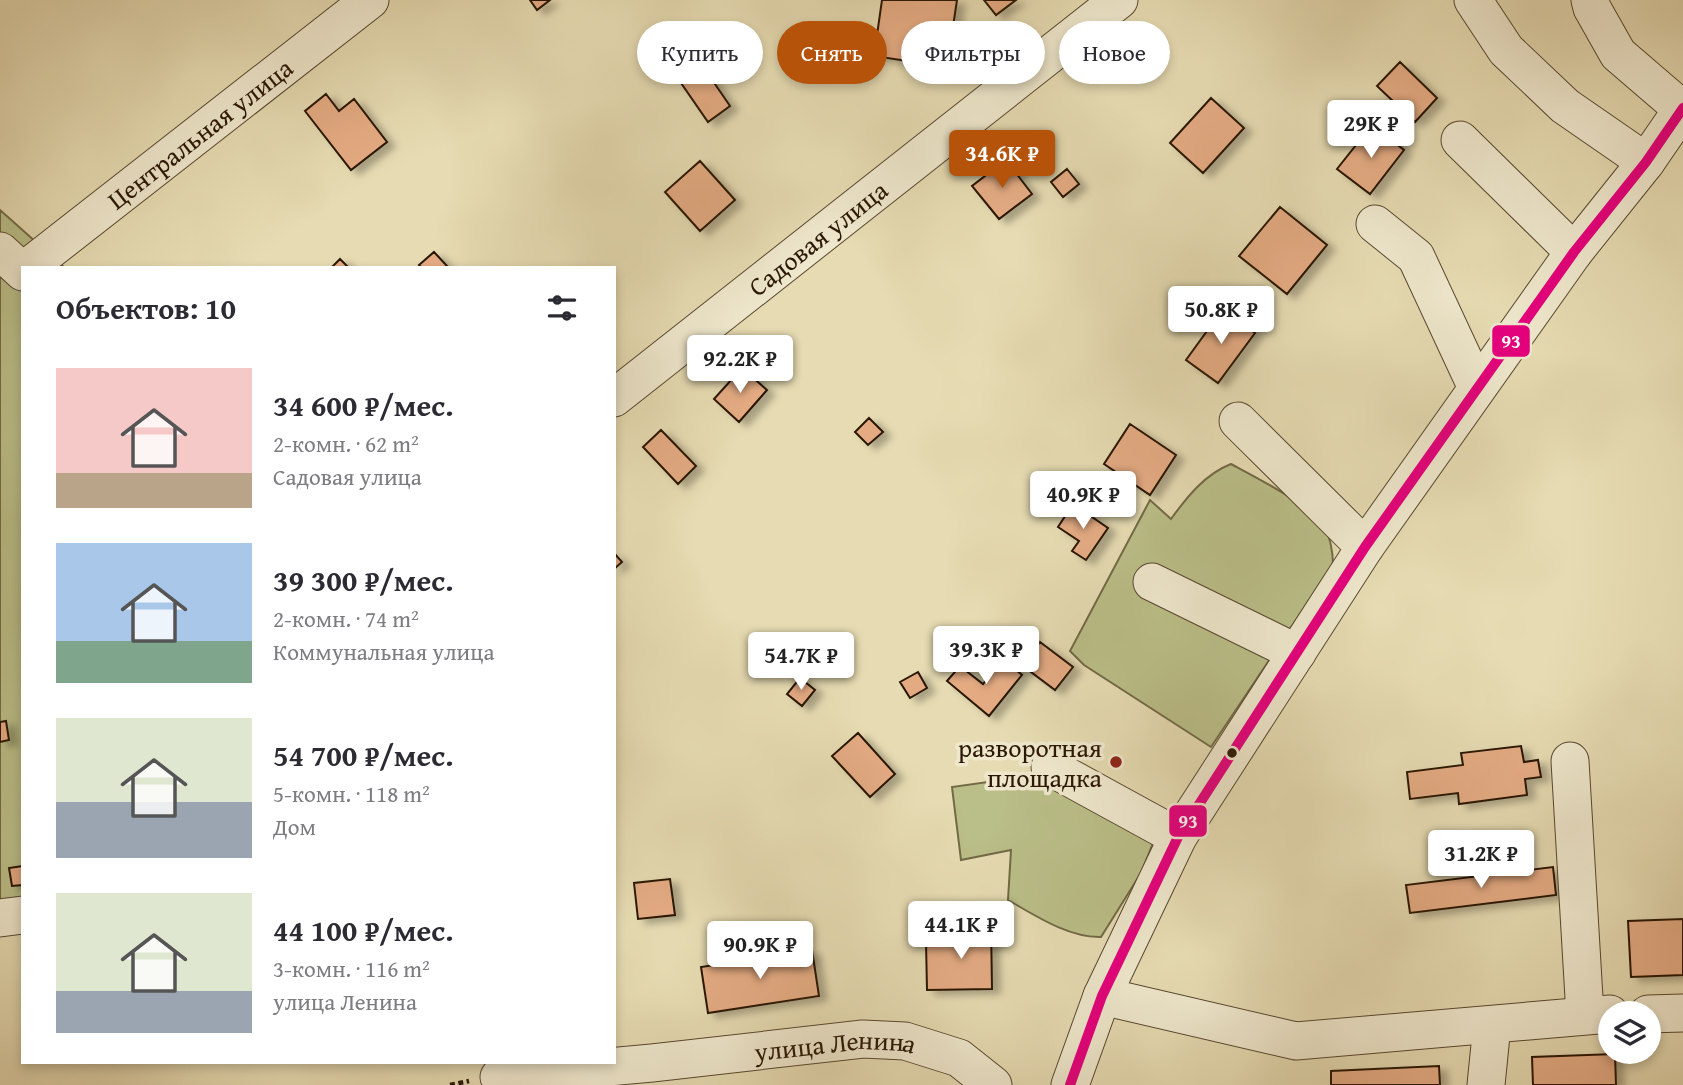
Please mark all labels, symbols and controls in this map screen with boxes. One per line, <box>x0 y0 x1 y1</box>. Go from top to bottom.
chip: Купить <box>637 21 763 84</box>
chip: Снять <box>777 21 887 84</box>
chip: Фильтры <box>901 21 1045 84</box>
chip: Новое <box>1059 21 1170 84</box>
street label: Центральная улица <box>98 48 301 218</box>
pin: 29K ₽ <box>1322 100 1420 160</box>
text: 29K ₽ <box>1343 106 1399 139</box>
pin: 34.6K ₽ <box>937 130 1067 190</box>
text: 34.6K ₽ <box>965 136 1039 169</box>
street label: Садовая улица <box>739 170 896 305</box>
text: Объектов: 10 <box>56 286 236 330</box>
pin: 50.8K ₽ <box>1156 286 1286 346</box>
icon: filters <box>543 289 581 327</box>
text: 50.8K ₽ <box>1184 292 1258 325</box>
line badge: 93 <box>1491 324 1531 358</box>
text: 93 <box>1501 327 1521 355</box>
pin: 92.2K ₽ <box>675 336 805 395</box>
text: 92.2K ₽ <box>703 341 777 374</box>
text: 34 600 ₽/мес. <box>273 383 454 427</box>
icon: home <box>112 396 196 480</box>
text: 2-комн. · 62 m² <box>273 427 419 460</box>
text: Садовая улица <box>273 460 422 493</box>
pin: 40.9K ₽ <box>1018 472 1148 531</box>
text: 40.9K ₽ <box>1046 477 1120 510</box>
text: 39 300 ₽/мес. <box>273 558 454 602</box>
icon: home <box>112 571 196 655</box>
text: 2-комн. · 74 m² <box>273 602 419 635</box>
pin: 39.3K ₽ <box>921 626 1051 686</box>
pin: 54.7K ₽ <box>736 632 866 692</box>
text: 39.3K ₽ <box>949 632 1023 665</box>
text: Коммунальная улица <box>273 635 494 668</box>
text: 54.7K ₽ <box>764 638 838 671</box>
place label: разворотная площадка <box>958 728 1103 797</box>
text: 54 700 ₽/мес. <box>273 733 454 777</box>
icon: home <box>112 746 196 830</box>
unlabelled marker <box>1225 746 1239 760</box>
marker: разворотная площадка <box>1108 754 1124 770</box>
text: 5-комн. · 118 m² <box>273 777 430 810</box>
line badge: 93 <box>1168 804 1208 838</box>
text: 93 <box>1178 807 1198 835</box>
text: Дом <box>273 810 316 843</box>
pin: 31.2K ₽ <box>1416 830 1546 890</box>
text: 31.2K ₽ <box>1444 836 1518 869</box>
pin: 44.1K ₽ <box>896 902 1026 961</box>
text: 44.1K ₽ <box>924 907 998 940</box>
text: 44 100 ₽/мес. <box>273 908 454 952</box>
icon: home <box>112 921 196 1005</box>
pin: 90.9K ₽ <box>695 922 825 981</box>
text: 90.9K ₽ <box>723 927 797 960</box>
text: 3-комн. · 116 m² <box>273 952 430 985</box>
text: улица Ленина <box>273 985 417 1018</box>
map controls <box>1598 1001 1661 1064</box>
button: layers <box>1598 1001 1661 1064</box>
street label: улица Ленина <box>751 1019 922 1071</box>

